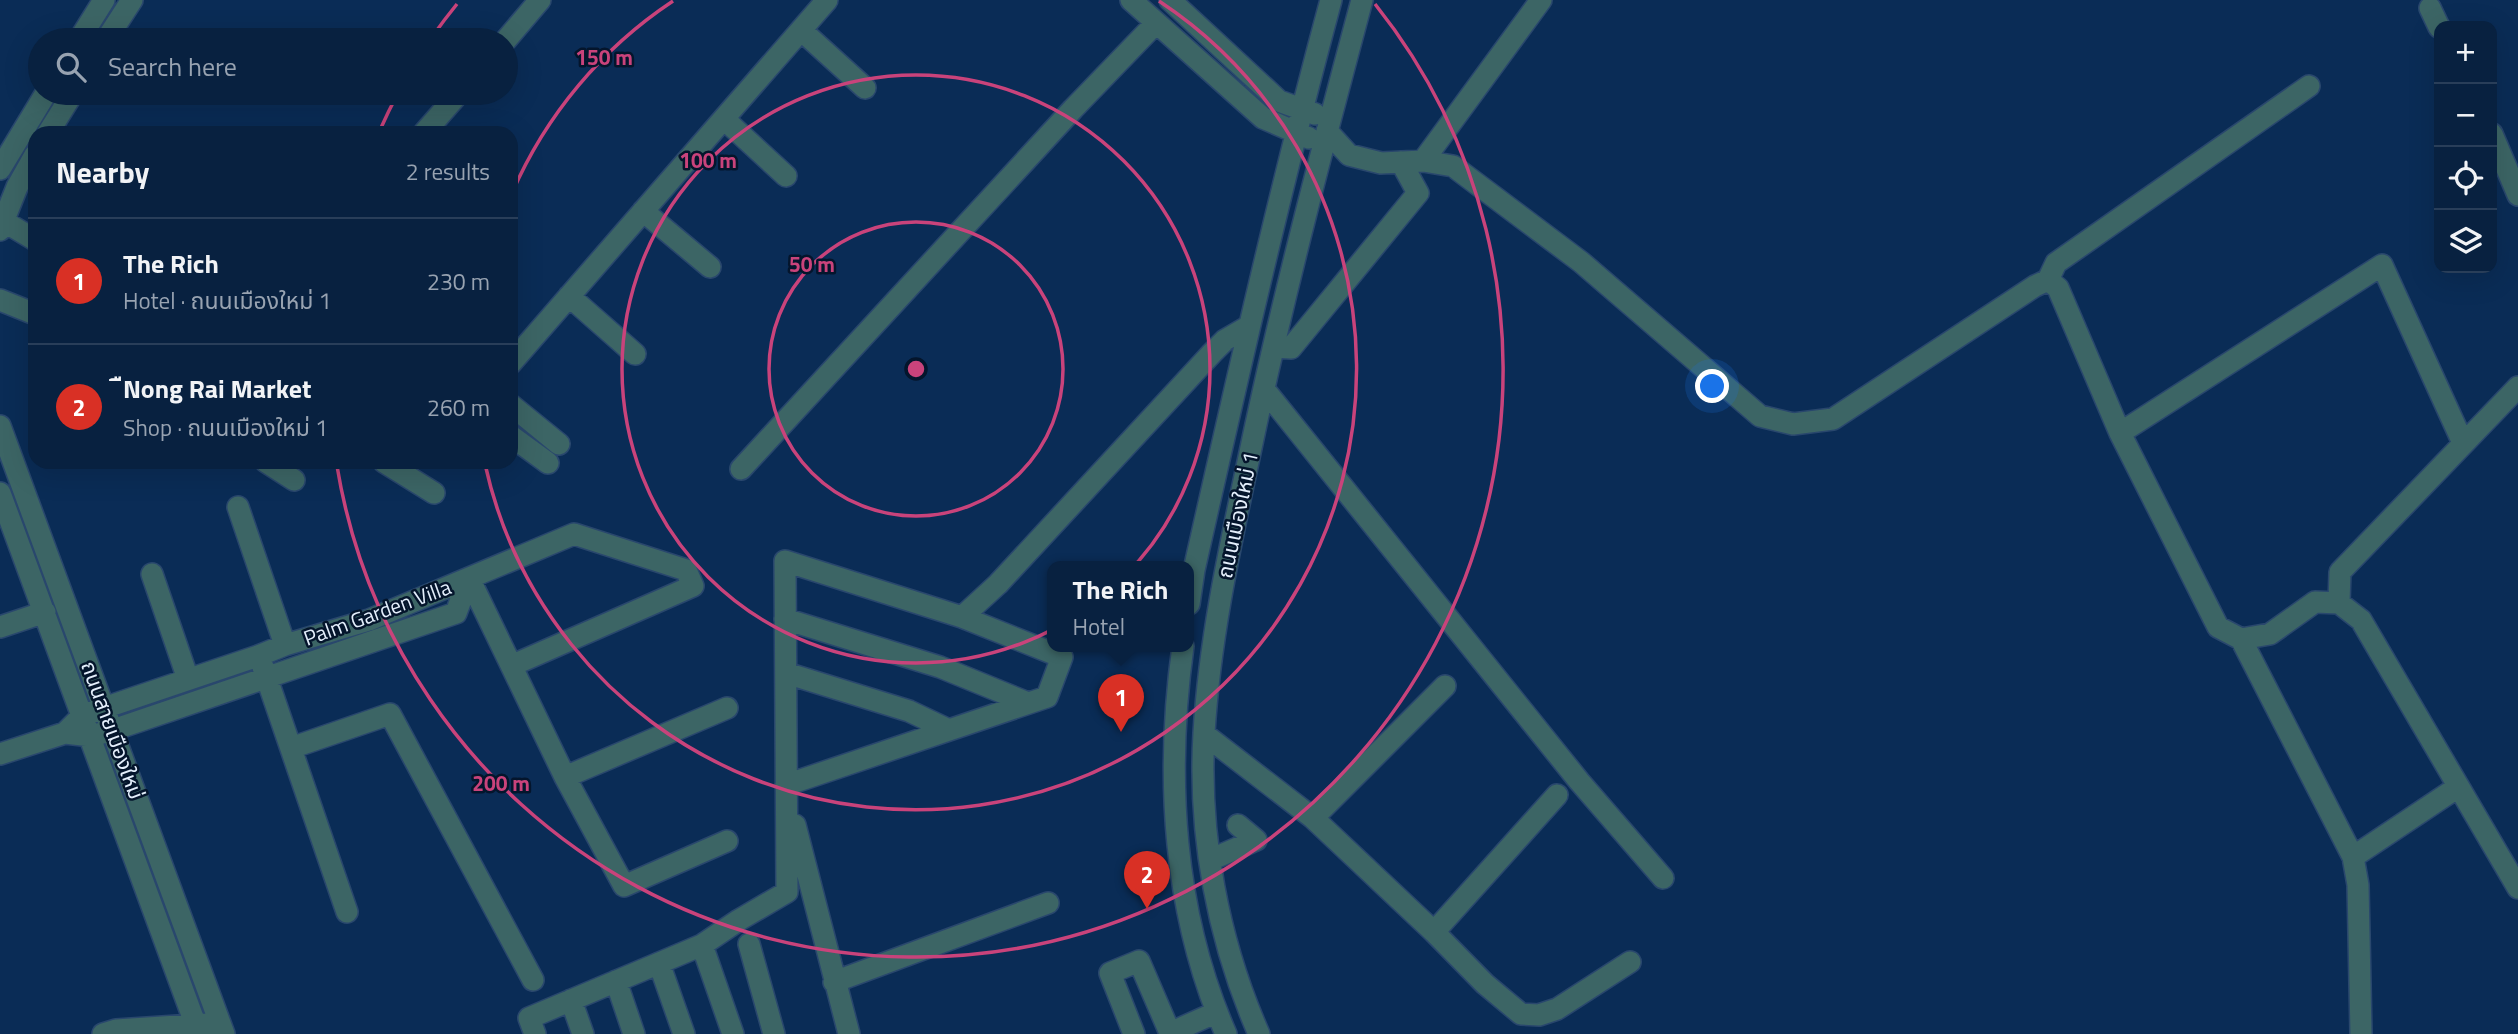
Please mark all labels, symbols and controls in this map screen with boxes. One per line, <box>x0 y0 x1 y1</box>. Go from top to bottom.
map controls <box>2434 21 2497 273</box>
button: + <box>2434 21 2497 84</box>
search box <box>28 28 518 105</box>
text: 150 m <box>575 41 633 73</box>
text: Search here <box>108 47 237 86</box>
icon: search <box>52 48 90 86</box>
button: − <box>2434 84 2497 147</box>
text: 100 m <box>679 144 737 176</box>
button: locate <box>2434 147 2497 210</box>
text: Nearby <box>56 149 149 195</box>
text: 2 results <box>406 154 490 189</box>
button: layers <box>2434 210 2497 273</box>
text: The Rich <box>123 244 219 283</box>
text: 50 m <box>789 248 835 280</box>
text: 1 <box>73 264 85 299</box>
text: 230 m <box>427 264 490 299</box>
text: Hotel · ถนนเมืองใหม่ 1 <box>123 283 331 318</box>
centre of rings <box>904 357 928 381</box>
text: ืNong Rai Market <box>123 369 312 408</box>
your location <box>1695 369 1729 403</box>
text: 2 <box>73 390 85 425</box>
text: 260 m <box>427 390 490 425</box>
text: Shop · ถนนเมืองใหม่ 1 <box>123 410 328 445</box>
street label: ถนนเมืองใหม่ 1 <box>1208 449 1266 581</box>
popup <box>1047 561 1194 652</box>
street label: Palm Garden Villa <box>299 570 456 654</box>
text: The Rich <box>1073 570 1168 609</box>
text: Hotel <box>1073 609 1125 644</box>
street label: ถนนสายเมืองใหม่ <box>73 656 153 804</box>
pin: 1 <box>1098 674 1144 732</box>
text: 200 m <box>472 767 530 799</box>
pin: 2 <box>1124 851 1170 909</box>

